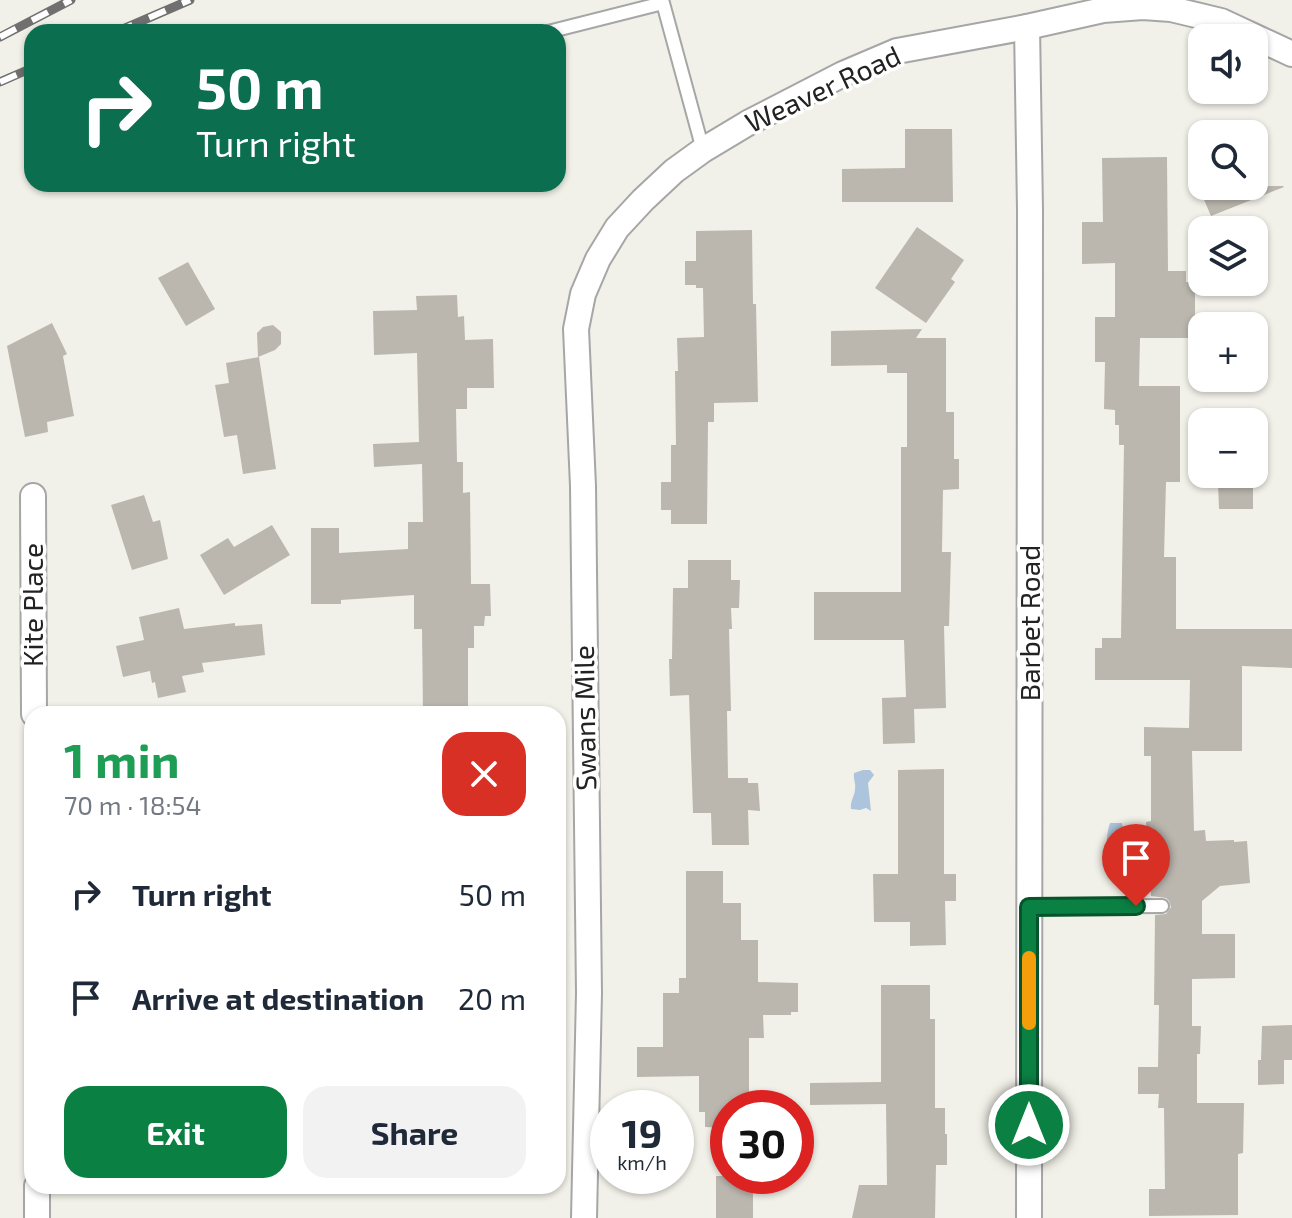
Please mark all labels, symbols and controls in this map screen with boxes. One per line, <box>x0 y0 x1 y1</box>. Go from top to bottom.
map controls <box>1188 24 1268 488</box>
button: sound <box>1188 24 1268 104</box>
street label: Weaver Road <box>739 37 906 139</box>
text: 50 m <box>196 53 324 120</box>
icon: right <box>64 56 168 160</box>
button: search <box>1188 120 1268 200</box>
text: Turn right <box>196 121 356 164</box>
button: layers <box>1188 216 1268 296</box>
button: + <box>1188 312 1268 392</box>
button: − <box>1188 408 1268 488</box>
street label: Kite Place <box>15 543 49 667</box>
street label: Barbet Road <box>1012 545 1046 701</box>
street label: Swans Mile <box>566 645 602 791</box>
text: 1 min <box>64 730 180 788</box>
button: close <box>442 732 526 816</box>
text: 70 m · 18:54 <box>64 789 202 820</box>
pin <box>1102 824 1170 906</box>
icon: arrive <box>1114 836 1158 880</box>
icon: right <box>64 872 108 916</box>
text: Turn right <box>132 876 272 912</box>
text: 50 m <box>459 876 526 912</box>
icon: arrive <box>64 976 108 1020</box>
text: Arrive at destination <box>132 980 424 1016</box>
text: 20 m <box>458 980 526 1016</box>
position arrow <box>987 1083 1071 1167</box>
button: Exit <box>64 1086 287 1178</box>
button: Share <box>303 1086 526 1178</box>
speed limit sign: 30 <box>710 1090 814 1194</box>
text: 19 <box>622 1108 662 1156</box>
text: km/h <box>617 1150 667 1174</box>

